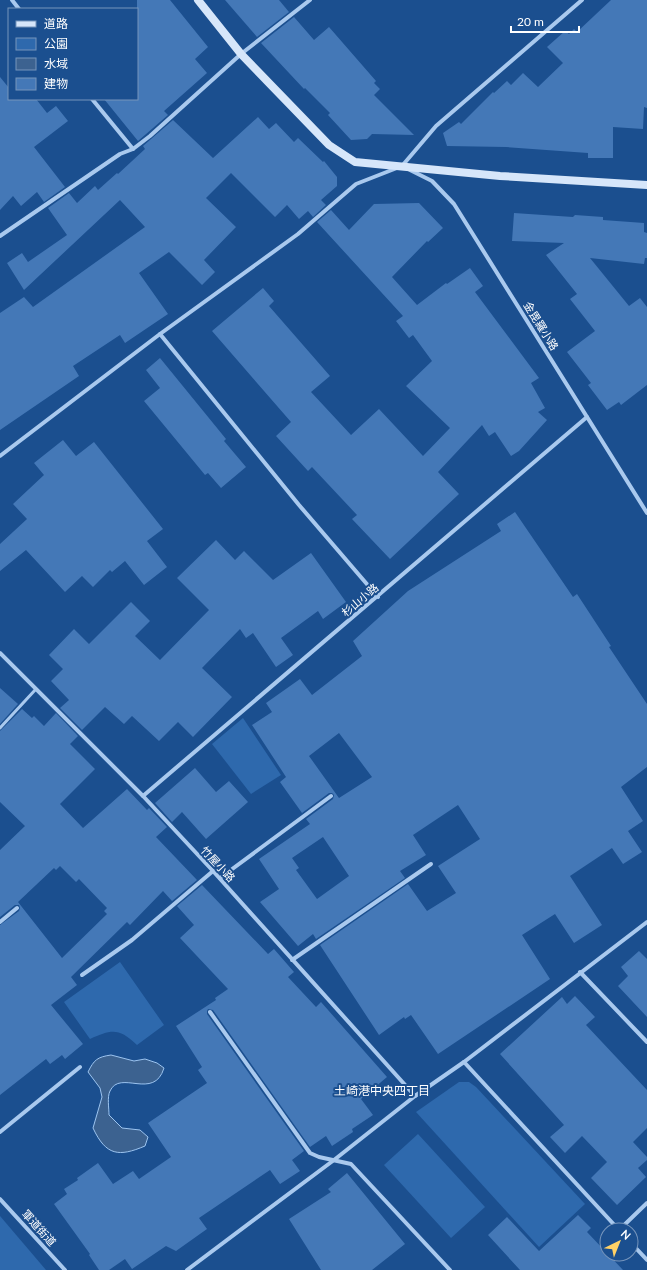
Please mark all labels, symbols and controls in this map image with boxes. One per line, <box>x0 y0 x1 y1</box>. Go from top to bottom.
legend <box>8 8 138 100</box>
scale bar <box>511 8 579 34</box>
text: 20 m <box>517 14 544 29</box>
text: 道路 <box>44 16 68 31</box>
text: 公園 <box>44 36 68 51</box>
text: 水域 <box>44 56 68 71</box>
text: 建物 <box>44 76 68 91</box>
street label: 金毘羅小路 <box>521 299 562 353</box>
street label: 杉山小路 <box>339 580 381 619</box>
street label: 竹屋小路 <box>199 843 238 884</box>
district label: 土崎港中央四丁目 <box>334 1083 430 1098</box>
street label: 軍道街道 <box>20 1207 59 1248</box>
north arrow <box>599 1222 639 1262</box>
text: N <box>619 1227 634 1242</box>

